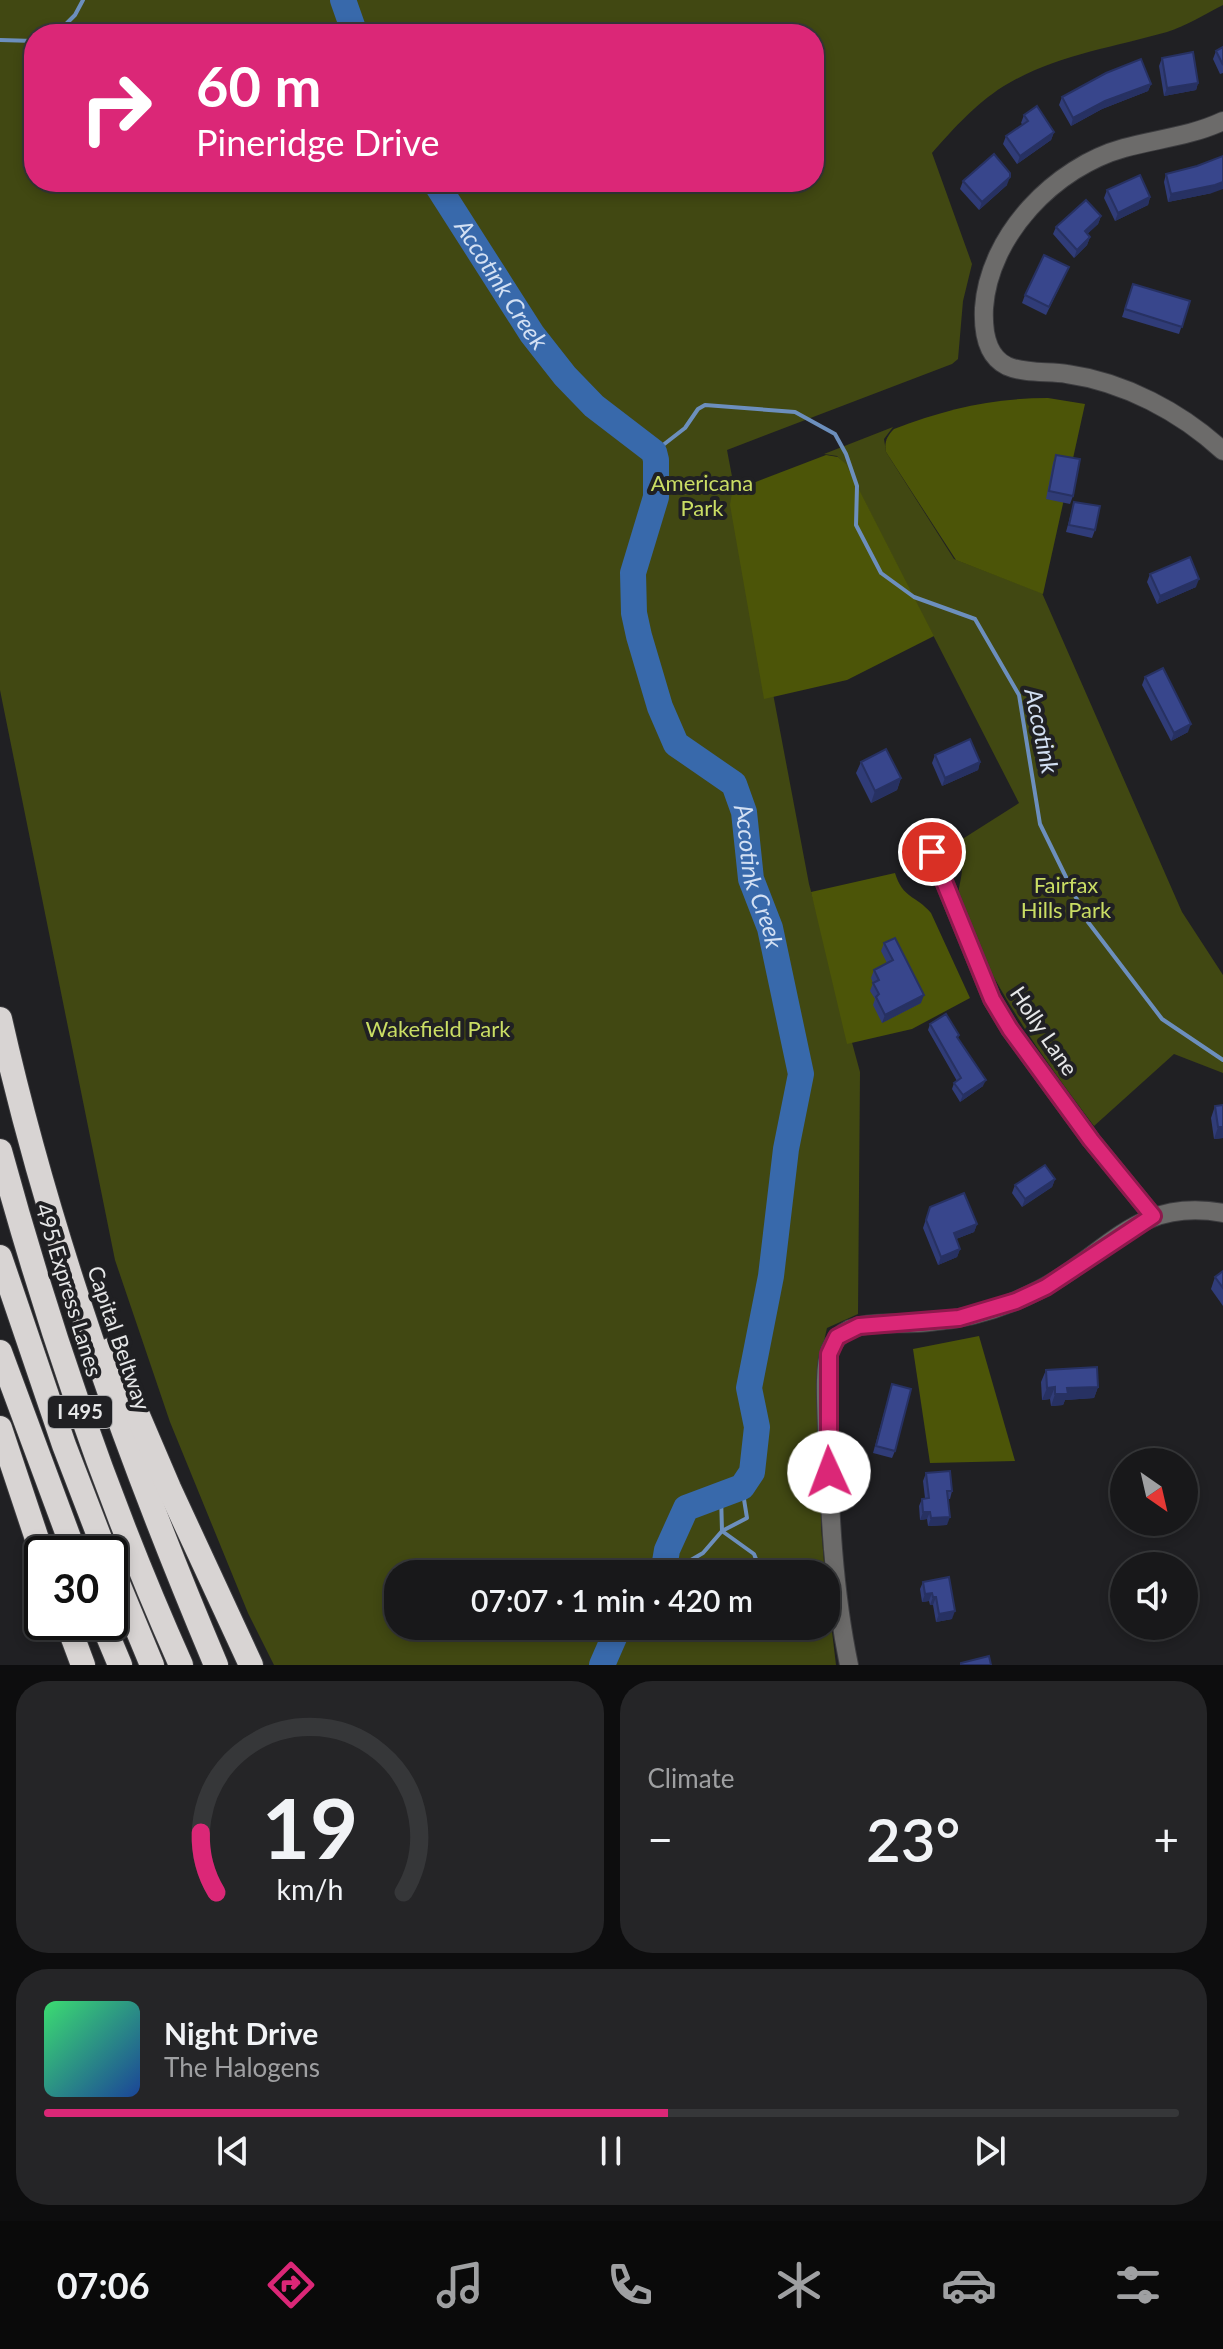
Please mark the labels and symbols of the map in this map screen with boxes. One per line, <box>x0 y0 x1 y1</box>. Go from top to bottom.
water label: Accotink Creek <box>449 213 555 355</box>
park label: Americana Park <box>651 469 753 521</box>
water label: Accotink <box>1019 685 1066 776</box>
water label: Accotink Creek <box>729 798 790 952</box>
pin <box>898 818 966 886</box>
park label: Fairfax Hills Park <box>1021 871 1112 923</box>
street label: Holly Lane <box>1005 981 1084 1080</box>
park label: Wakefield Park <box>366 1015 511 1042</box>
street label: 495 Express Lanes <box>30 1200 109 1380</box>
street label: Capital Beltway <box>82 1262 157 1414</box>
road number: I 495 <box>48 1396 112 1428</box>
position arrow <box>787 1430 871 1514</box>
north arrow <box>1110 1448 1198 1536</box>
speed limit sign: 30 <box>24 1536 128 1640</box>

